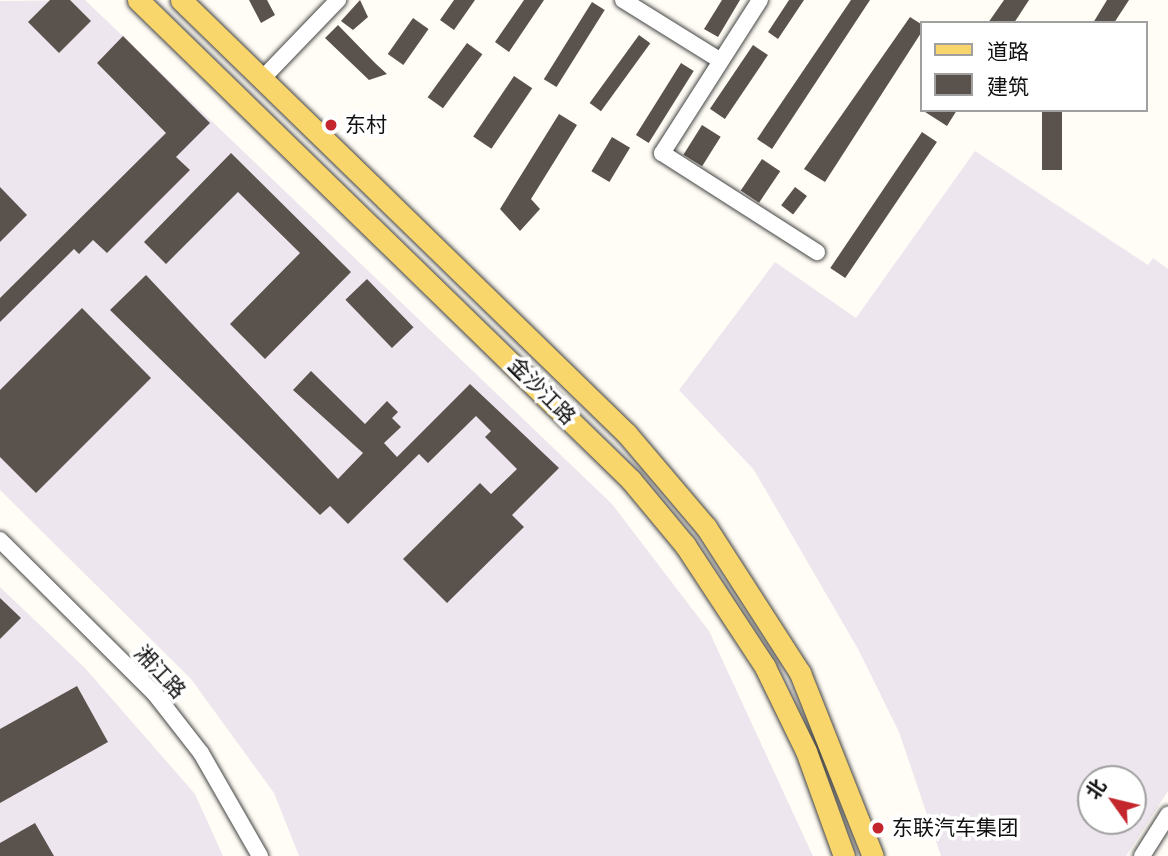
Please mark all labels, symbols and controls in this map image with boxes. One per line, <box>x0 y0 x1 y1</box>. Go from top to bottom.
legend <box>920 21 1147 112</box>
text: 道路 <box>987 40 1029 64</box>
text: 建筑 <box>987 75 1029 99</box>
place label: 东村 <box>345 112 387 138</box>
marker: 东村 <box>323 117 339 133</box>
street label: 金沙江路 <box>503 352 581 430</box>
street label: 湘江路 <box>129 640 191 704</box>
north arrow <box>1077 765 1147 835</box>
text: 北 <box>1082 775 1110 803</box>
place label: 东联汽车集团 <box>892 815 1018 841</box>
marker: 东联汽车集团 <box>870 820 886 836</box>

